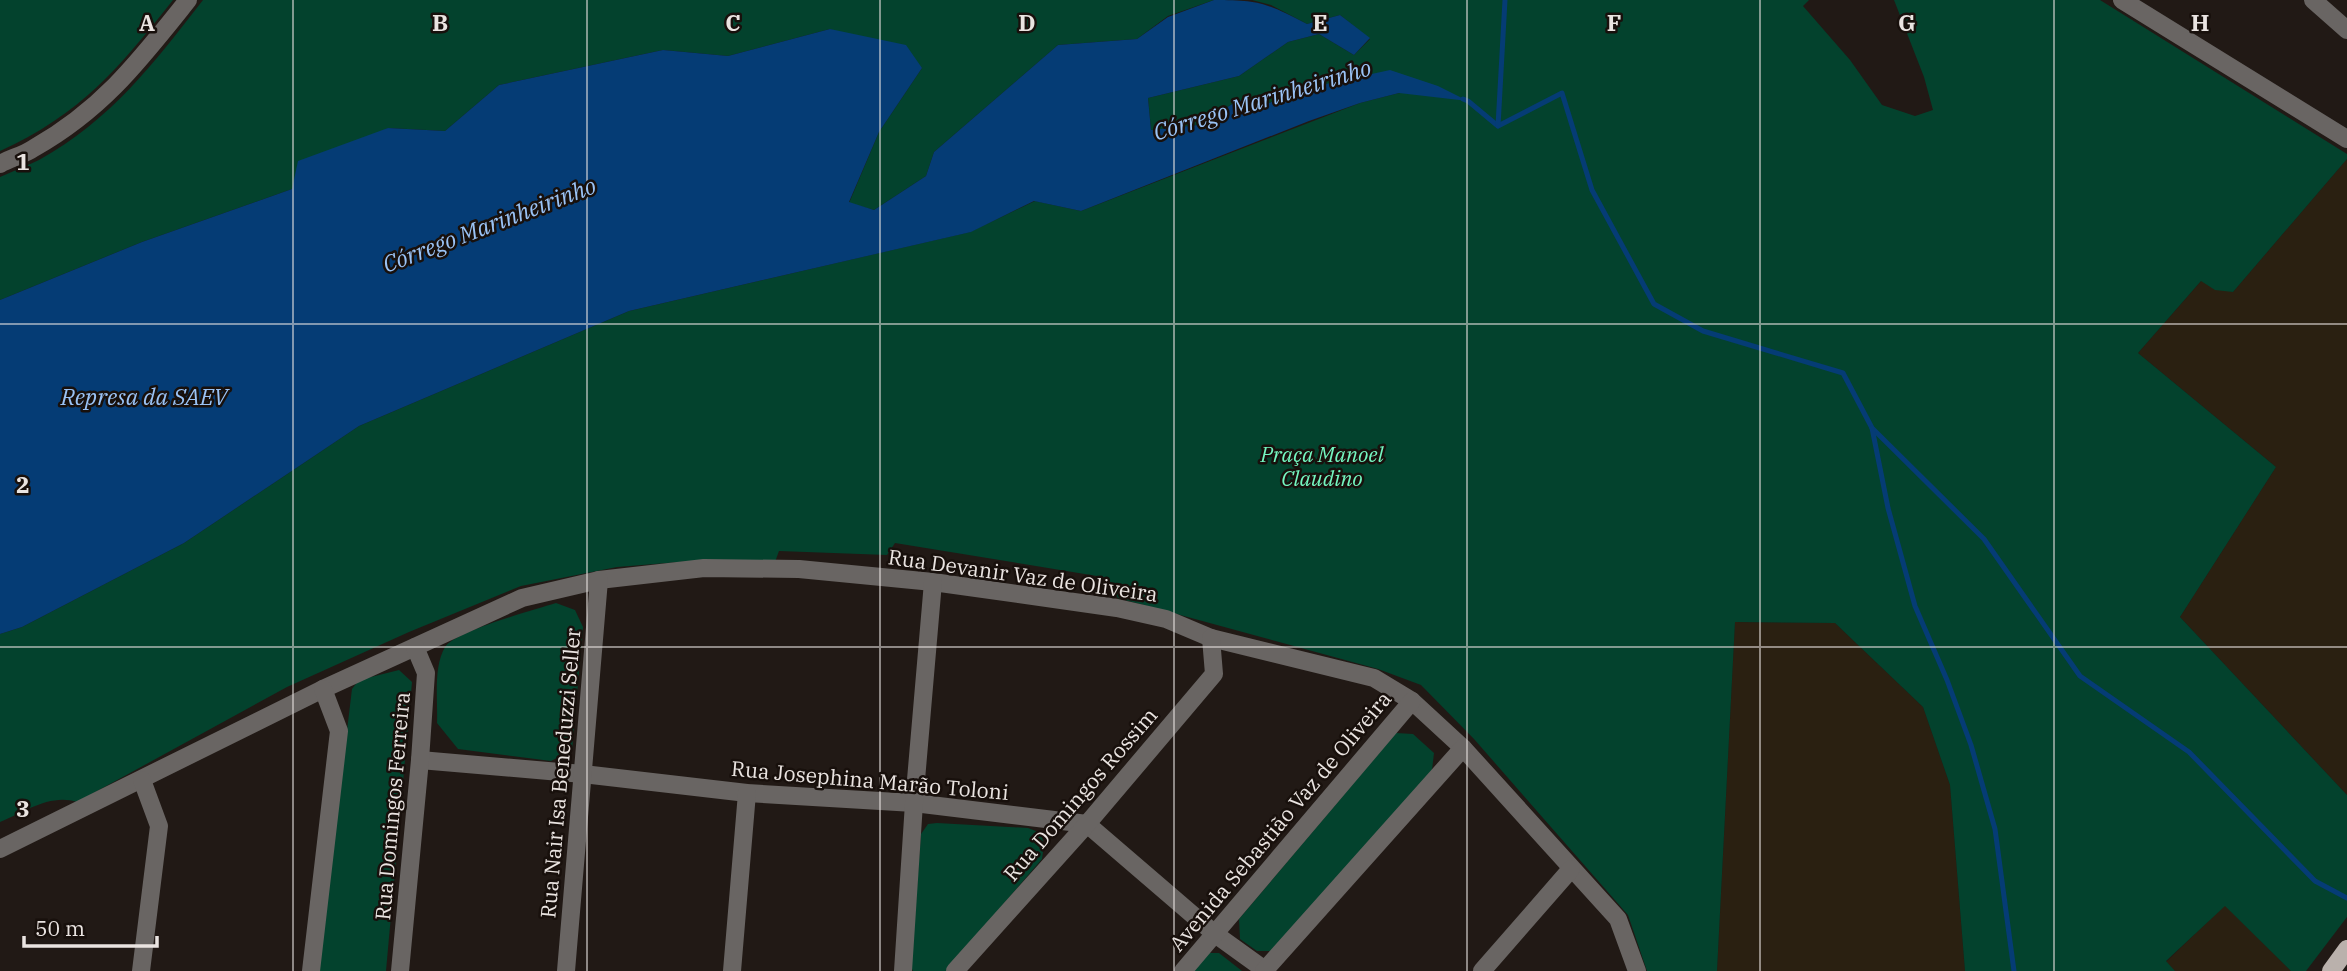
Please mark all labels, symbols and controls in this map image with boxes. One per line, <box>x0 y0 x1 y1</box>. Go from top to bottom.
text: A <box>139 7 155 37</box>
text: B <box>432 7 448 37</box>
text: C <box>725 7 741 37</box>
text: D <box>1018 7 1036 37</box>
text: E <box>1312 7 1328 37</box>
text: F <box>1607 7 1621 37</box>
text: G <box>1898 7 1916 37</box>
text: H <box>2191 7 2209 37</box>
water label: Córrego Marinheirinho <box>1149 52 1375 146</box>
text: 1 <box>16 146 30 176</box>
water label: Córrego Marinheirinho <box>378 169 600 279</box>
water label: Represa da SAEV <box>60 381 230 411</box>
park label: Praça Manoel Claudino <box>1259 440 1385 492</box>
text: 2 <box>16 469 30 499</box>
street label: Rua Devanir Vaz de Oliveira <box>886 542 1160 608</box>
street label: Rua Nair Isa Beneduzzi Seller <box>533 626 587 919</box>
street label: Avenida Sebastião Vaz de Oliveira <box>1163 685 1397 957</box>
street label: Rua Domingos Ferreira <box>368 691 416 921</box>
street label: Rua Domingos Rossim <box>997 701 1163 887</box>
street label: Rua Josephina Marão Toloni <box>730 754 1010 806</box>
text: 3 <box>16 793 30 823</box>
scale bar <box>24 904 158 948</box>
text: 50 m <box>35 914 85 942</box>

